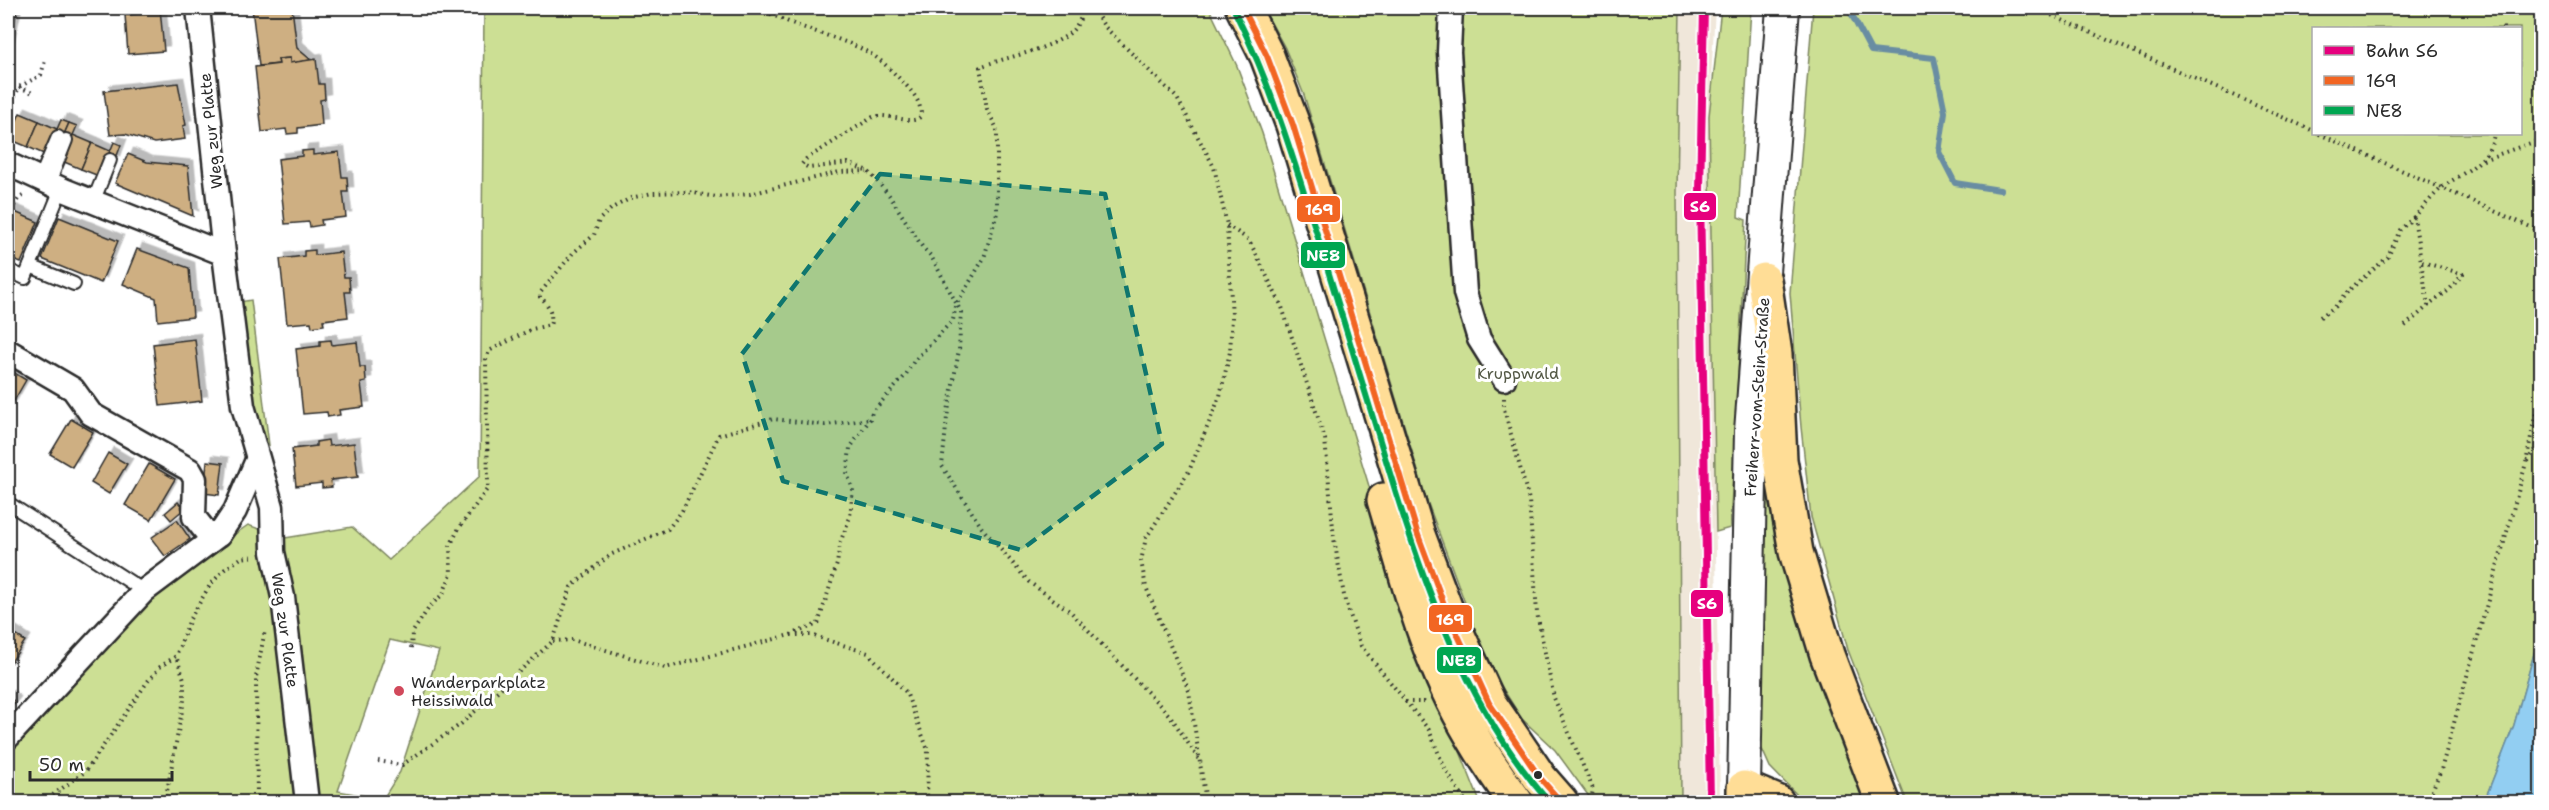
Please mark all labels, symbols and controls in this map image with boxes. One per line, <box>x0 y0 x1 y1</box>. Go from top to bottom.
legend <box>2312 27 2522 135</box>
text: Bahn S6 <box>2366 39 2438 63</box>
text: 169 <box>2366 69 2397 93</box>
street label: Weg zur Platte <box>194 72 228 190</box>
text: NE8 <box>2366 99 2403 123</box>
line badge: S6 <box>1683 192 1717 221</box>
line badge: 169 <box>1296 195 1341 223</box>
text: S6 <box>1690 196 1710 217</box>
text: 169 <box>1305 199 1333 220</box>
line badge: NE8 <box>1300 241 1346 269</box>
text: NE8 <box>1306 245 1340 266</box>
street label: Freiherr-vom-Stein-Straße <box>1740 297 1774 497</box>
park label: Kruppwald <box>1477 363 1559 384</box>
street label: Weg zur Platte <box>267 571 303 689</box>
line badge: S6 <box>1690 589 1724 618</box>
text: S6 <box>1697 593 1717 614</box>
line badge: 169 <box>1428 604 1473 633</box>
text: 169 <box>1436 609 1464 630</box>
line badge: NE8 <box>1436 646 1482 674</box>
text: NE8 <box>1442 650 1476 671</box>
place label: Wanderparkplatz Heissiwald <box>411 672 546 711</box>
marker: Wanderparkplatz Heissiwald <box>392 684 406 698</box>
scale bar <box>30 744 172 782</box>
text: 50 m <box>39 753 84 777</box>
unlabelled marker <box>1532 769 1544 781</box>

